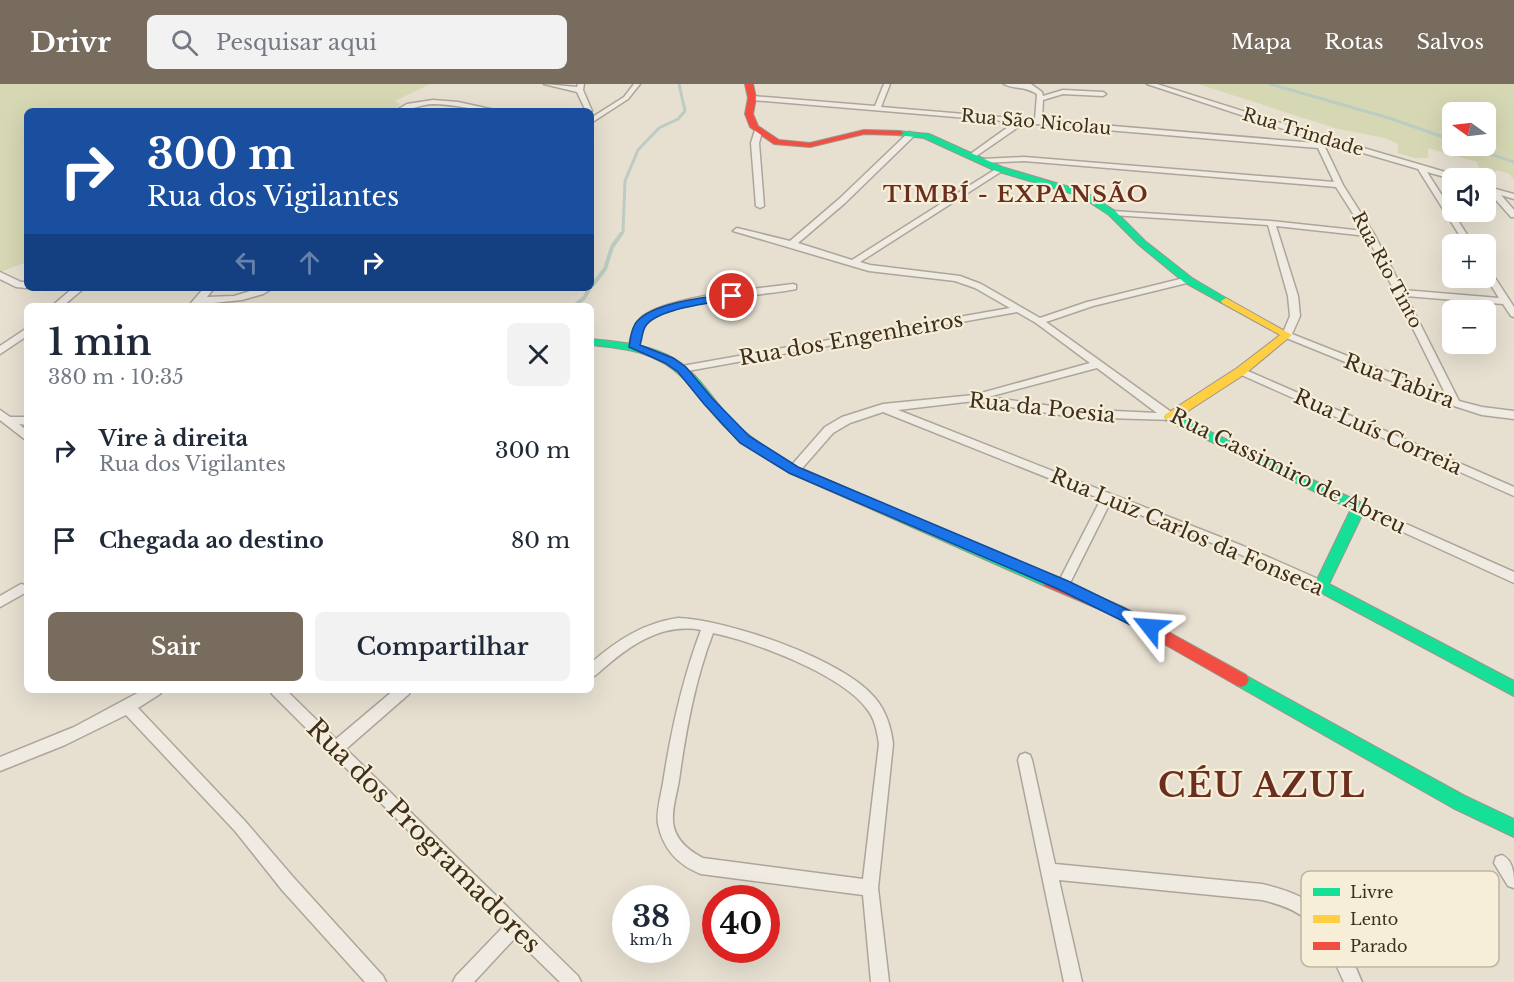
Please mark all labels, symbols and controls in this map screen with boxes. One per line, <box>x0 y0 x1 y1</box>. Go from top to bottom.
search box <box>147 15 567 69</box>
text: Drivr <box>30 25 111 60</box>
icon: search <box>168 26 201 59</box>
text: Pesquisar aqui <box>216 29 377 56</box>
text: Mapa <box>1231 29 1291 55</box>
text: Rotas <box>1324 29 1384 55</box>
text: Salvos <box>1417 29 1484 55</box>
north arrow <box>1442 102 1496 156</box>
map controls <box>1442 102 1496 354</box>
street label: Rua Trindade <box>1240 103 1366 161</box>
street label: Rua São Nicolau <box>960 104 1112 140</box>
text: 300 m <box>147 128 295 180</box>
icon: right <box>48 132 126 210</box>
button: sound <box>1442 168 1496 222</box>
text: Rua dos Vigilantes <box>147 180 399 213</box>
district label: TIMBÍ - EXPANSÃO <box>883 180 1149 208</box>
street label: Rua Rio Tinto <box>1347 208 1427 332</box>
button: + <box>1442 234 1496 288</box>
icon: left <box>230 246 263 279</box>
icon: ahead <box>293 246 326 279</box>
icon: right <box>356 246 389 279</box>
pin <box>706 270 757 321</box>
icon: arrive <box>715 279 748 312</box>
button: − <box>1442 300 1496 354</box>
street label: Rua dos Engenheiros <box>737 306 965 372</box>
text: 1 min <box>48 320 152 365</box>
button: close <box>507 323 570 386</box>
street label: Rua Tabira <box>1340 348 1458 414</box>
text: 380 m · 10:35 <box>48 365 184 389</box>
street label: Rua Luís Correia <box>1290 383 1466 481</box>
street label: Rua da Poesia <box>967 387 1117 429</box>
street label: Rua Cassimiro de Abreu <box>1166 402 1410 540</box>
text: Vire à direita <box>99 425 248 452</box>
icon: right <box>48 434 81 467</box>
text: 300 m <box>495 437 570 464</box>
text: Rua dos Vigilantes <box>99 452 286 476</box>
street label: Rua Luiz Carlos da Fonseca <box>1046 463 1328 602</box>
icon: arrive <box>48 524 81 557</box>
text: Chegada ao destino <box>99 527 324 554</box>
text: 80 m <box>511 527 570 554</box>
position arrow <box>1118 595 1182 659</box>
button: Sair <box>48 612 303 681</box>
button: Compartilhar <box>315 612 570 681</box>
street label: Rua dos Programadores <box>300 712 548 960</box>
district label: CÉU AZUL <box>1158 765 1366 806</box>
legend <box>1301 871 1499 967</box>
text: Livre <box>1350 882 1393 902</box>
speed limit sign: 40 <box>702 885 780 963</box>
text: 38 <box>632 898 670 935</box>
text: Lento <box>1350 909 1398 929</box>
text: km/h <box>630 930 672 949</box>
text: Parado <box>1350 936 1407 956</box>

